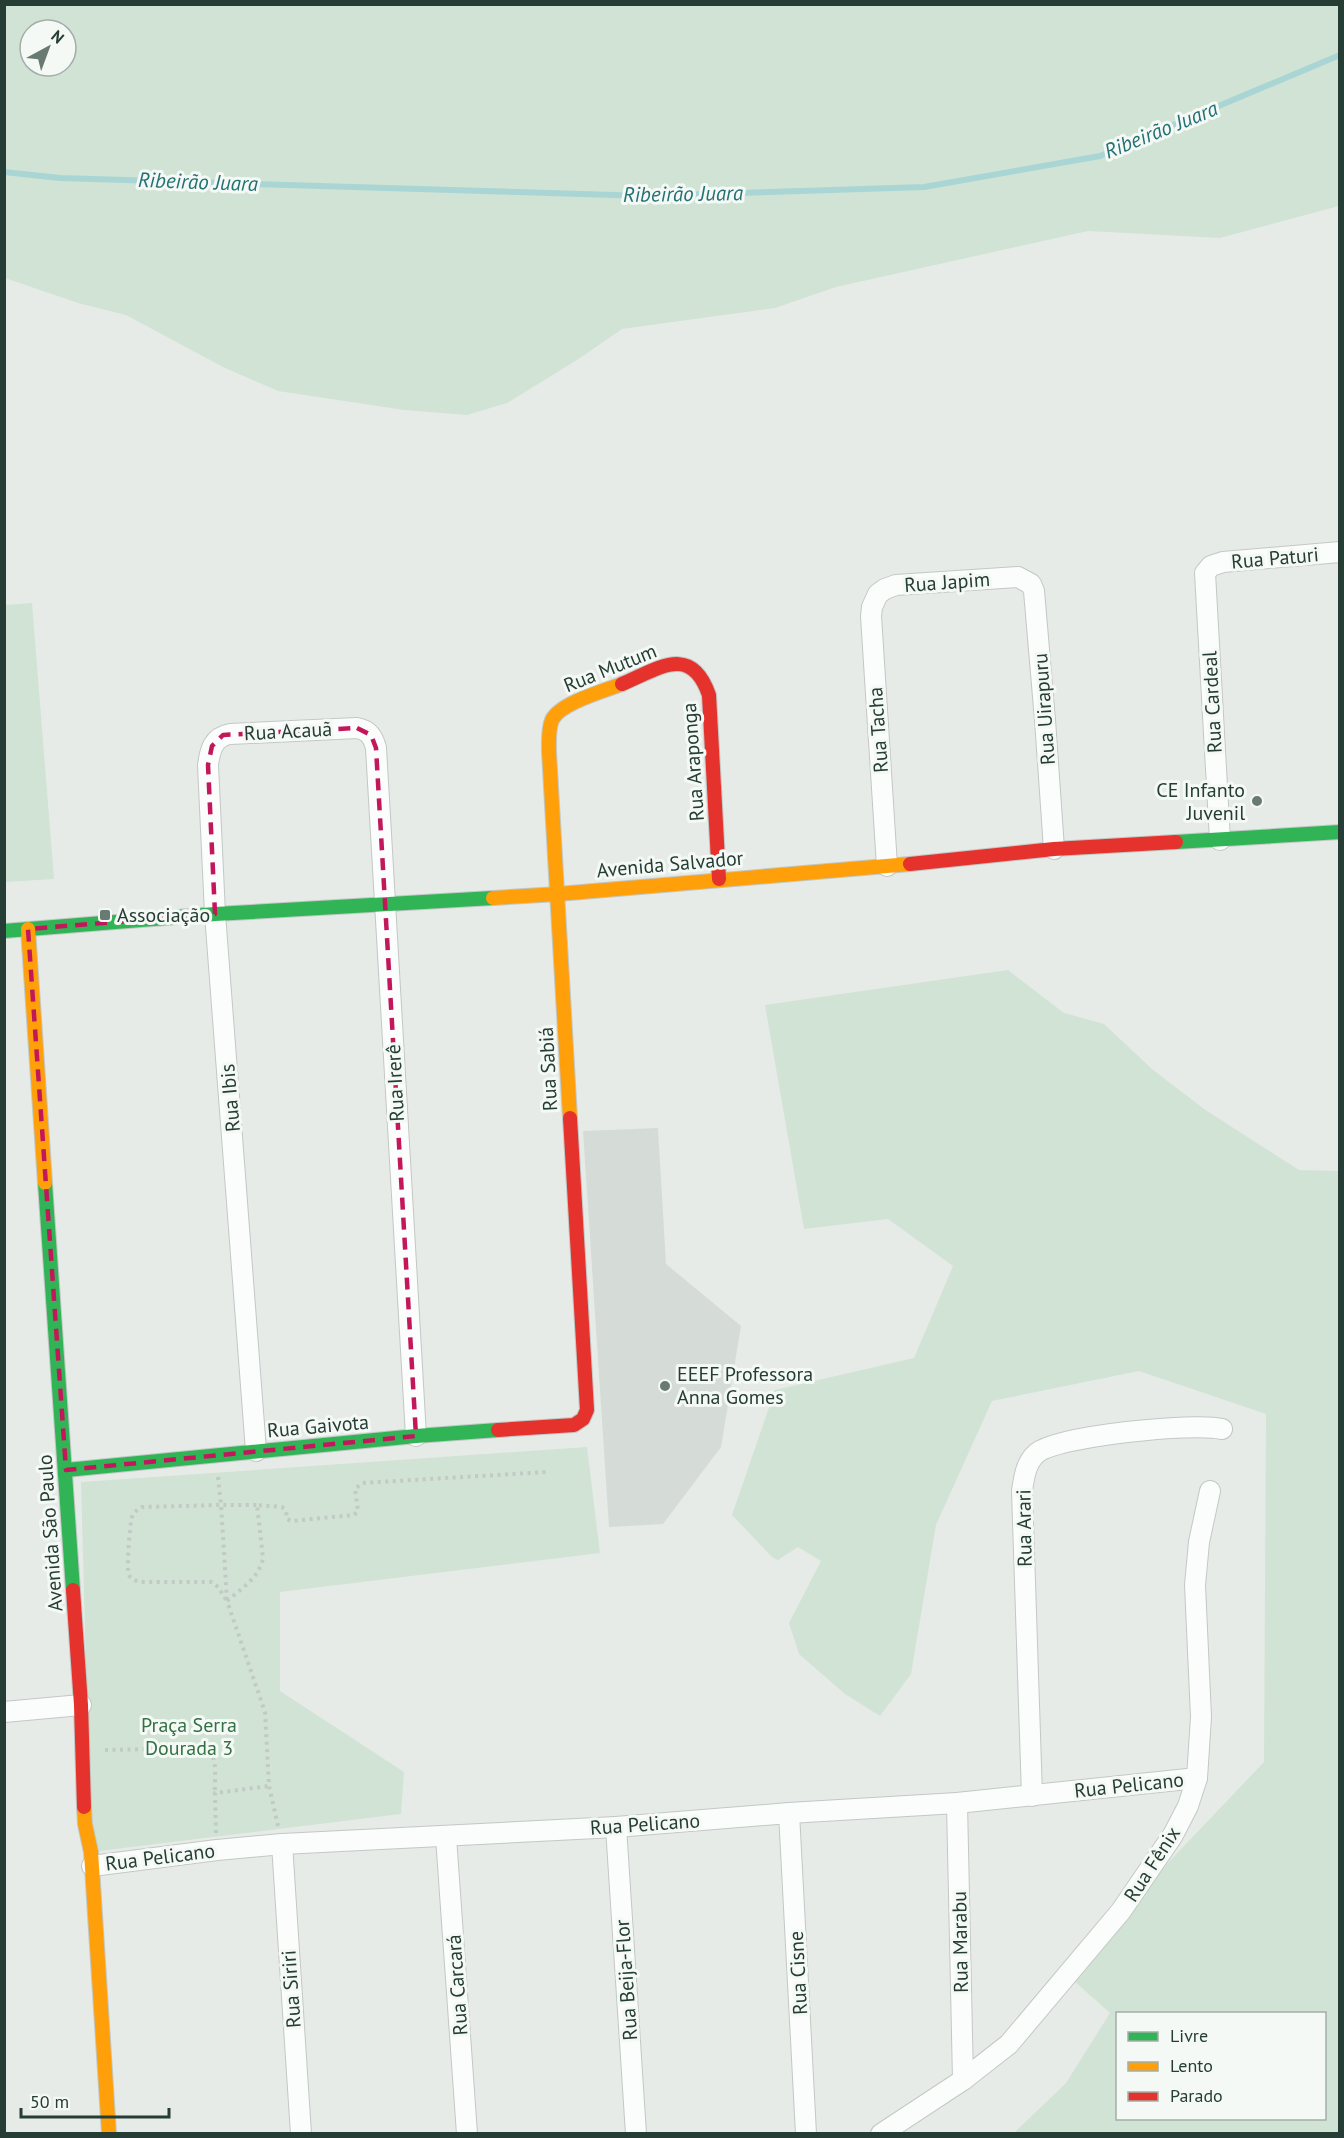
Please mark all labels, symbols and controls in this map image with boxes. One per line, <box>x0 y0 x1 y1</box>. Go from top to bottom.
north arrow <box>18 18 78 78</box>
text: N <box>47 26 68 48</box>
water label: Ribeirão Juara <box>1100 94 1222 165</box>
water label: Ribeirão Juara <box>137 166 259 197</box>
water label: Ribeirão Juara <box>623 179 744 208</box>
street label: Rua Paturi <box>1230 541 1320 575</box>
street label: Rua Japim <box>903 566 991 598</box>
street label: Rua Mutum <box>560 638 660 698</box>
street label: Rua Cardeal <box>1196 650 1228 754</box>
street label: Rua Uirapuru <box>1027 652 1061 766</box>
street label: Rua Tacha <box>862 686 894 774</box>
street label: Rua Araponga <box>676 702 710 822</box>
street label: Rua Acauã <box>243 716 333 746</box>
place label: CE Infanto Juvenil <box>1156 777 1245 826</box>
marker: CE Infanto Juvenil <box>1250 794 1264 808</box>
street label: Avenida Salvador <box>596 845 745 883</box>
place label: Associação <box>117 902 210 928</box>
marker: Associação <box>98 908 112 922</box>
street label: Rua Sabiá <box>533 1026 563 1112</box>
street label: Rua Irerê <box>380 1044 410 1122</box>
street label: Rua Ibis <box>214 1063 246 1133</box>
place label: EEEF Professora Anna Gomes <box>677 1361 813 1410</box>
marker: EEEF Professora Anna Gomes <box>658 1379 672 1393</box>
street label: Rua Gaivota <box>266 1409 370 1443</box>
street label: Avenida São Paulo <box>32 1454 68 1612</box>
street label: Rua Arari <box>1010 1489 1038 1567</box>
park label: Praça Serra Dourada 3 <box>141 1712 237 1761</box>
street label: Rua Pelicano <box>1073 1766 1185 1804</box>
street label: Rua Pelicano <box>589 1807 701 1841</box>
street label: Rua Fênix <box>1118 1821 1186 1907</box>
street label: Rua Pelicano <box>104 1837 216 1877</box>
street label: Rua Marabu <box>946 1891 974 1993</box>
street label: Rua Beija-Flor <box>609 1918 643 2041</box>
street label: Rua Cisne <box>783 1930 813 2016</box>
street label: Rua Carcará <box>441 1934 473 2036</box>
street label: Rua Siriri <box>275 1949 307 2029</box>
legend <box>1116 2012 1326 2120</box>
text: Livre <box>1170 2024 1208 2047</box>
text: Lento <box>1170 2054 1213 2077</box>
scale bar <box>21 2081 170 2119</box>
text: Parado <box>1170 2084 1223 2107</box>
text: 50 m <box>30 2090 69 2113</box>

